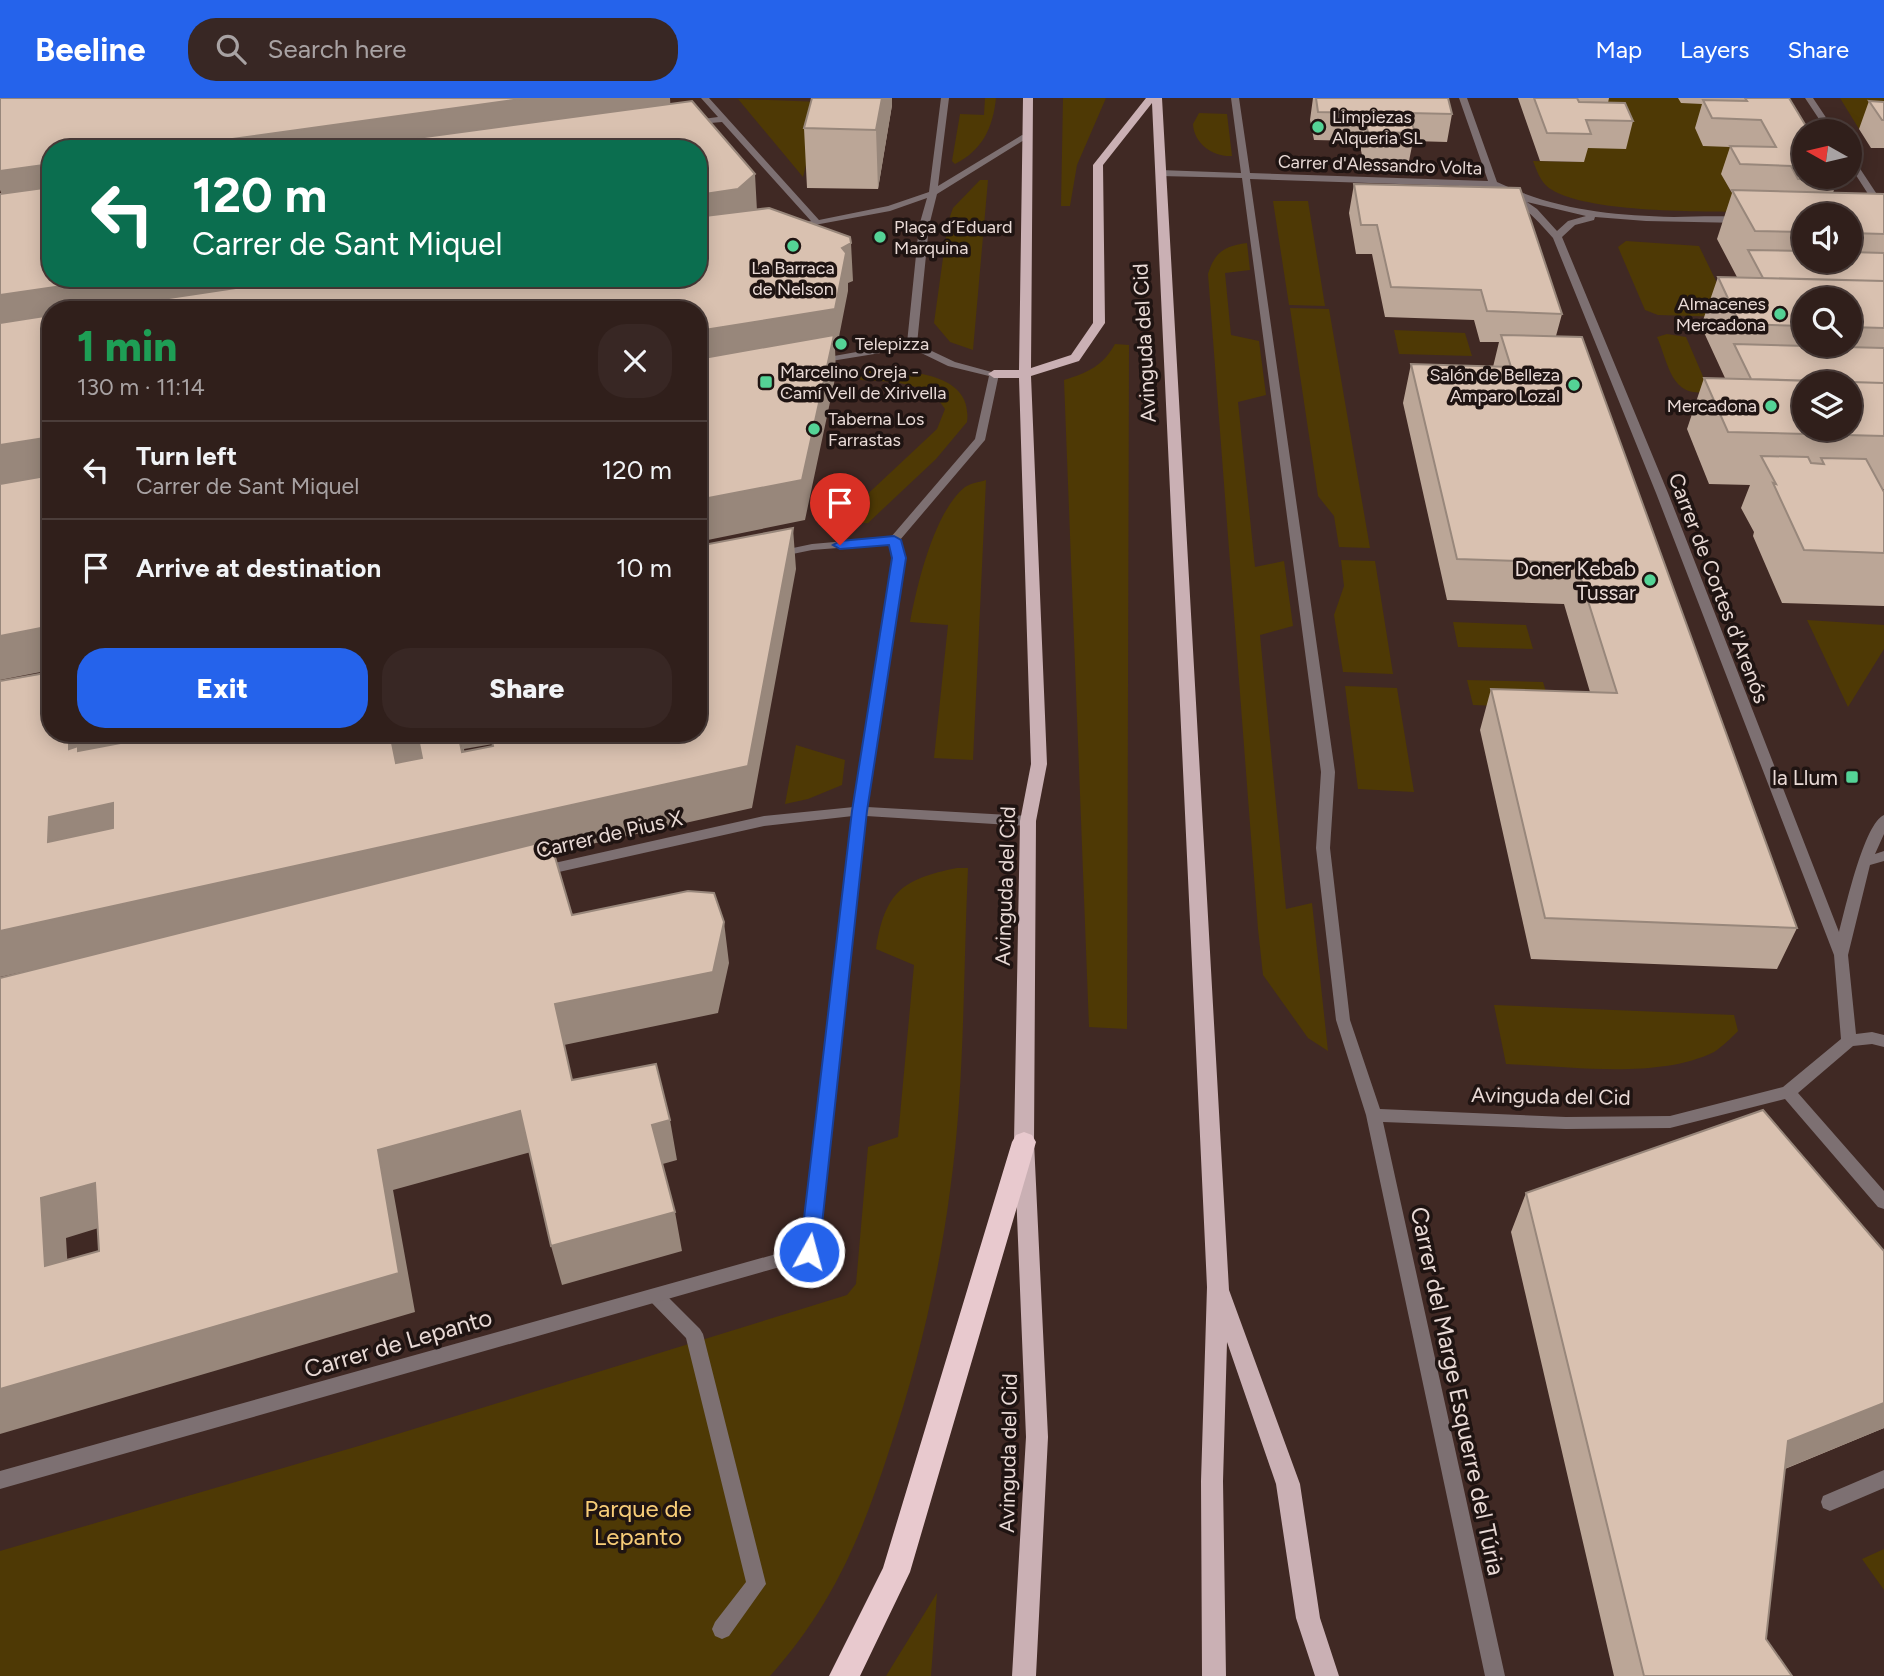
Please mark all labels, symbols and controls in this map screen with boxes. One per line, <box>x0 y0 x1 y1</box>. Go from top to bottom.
search box <box>188 18 678 81</box>
text: Beeline <box>35 30 146 69</box>
icon: search <box>212 30 250 68</box>
text: Search here <box>268 33 406 65</box>
text: Map <box>1595 35 1642 64</box>
text: Layers <box>1680 35 1749 64</box>
text: Share <box>1787 35 1849 64</box>
place label: Limpiezas Alqueria SL <box>1332 106 1423 149</box>
marker: Limpiezas Alqueria SL <box>1310 119 1326 135</box>
north arrow <box>1792 119 1862 189</box>
map controls <box>1792 119 1862 441</box>
street label: Carrer d'Alessandro Volta <box>1277 150 1483 180</box>
text: 120 m <box>192 165 327 224</box>
icon: left <box>77 168 168 259</box>
button: sound <box>1792 203 1862 273</box>
place label: Plaça d´Eduard Marquina <box>894 216 1013 259</box>
text: Carrer de Sant Miquel <box>192 225 503 263</box>
marker: Plaça d´Eduard Marquina <box>872 229 888 245</box>
marker: La Barraca de Nelson <box>785 238 801 254</box>
place label: La Barraca de Nelson <box>751 257 835 300</box>
street label: Avinguda del Cid <box>1127 263 1161 423</box>
button: search <box>1792 287 1862 357</box>
place label: Almacenes Mercadona <box>1676 293 1766 336</box>
marker: Almacenes Mercadona <box>1772 306 1788 322</box>
text: 1 min <box>77 321 177 372</box>
button: close <box>598 324 672 398</box>
place label: Telepizza <box>855 333 929 355</box>
marker: Telepizza <box>833 336 849 352</box>
place label: Marcelino Oreja - Camí Vell de Xirivella <box>780 361 946 404</box>
place label: Salón de Belleza Amparo Lozal <box>1429 364 1560 407</box>
button: layers <box>1792 371 1862 441</box>
text: 130 m · 11:14 <box>77 373 205 401</box>
marker: Marcelino Oreja - Camí Vell de Xirivella <box>758 374 774 390</box>
marker: Salón de Belleza Amparo Lozal <box>1566 377 1582 393</box>
place label: Mercadona <box>1667 395 1757 417</box>
marker: Mercadona <box>1763 398 1779 414</box>
place label: Taberna Los Farrastas <box>828 408 924 451</box>
marker: Taberna Los Farrastas <box>806 421 822 437</box>
text: Turn left <box>136 440 237 472</box>
icon: left <box>77 451 115 489</box>
text: 120 m <box>602 454 672 486</box>
street label: Carrer de Cortes d'Arenós <box>1664 469 1774 707</box>
text: Carrer de Sant Miquel <box>136 472 359 500</box>
pin <box>810 473 870 545</box>
icon: arrive <box>821 484 859 522</box>
icon: arrive <box>77 549 115 587</box>
text: Arrive at destination <box>136 552 381 584</box>
text: 10 m <box>616 552 672 584</box>
place label: Doner Kebab Tussar <box>1514 556 1636 605</box>
marker: Doner Kebab Tussar <box>1642 572 1658 588</box>
button: Exit <box>77 648 368 728</box>
button: Share <box>382 648 672 728</box>
place label: la Llum <box>1772 765 1838 790</box>
marker: la Llum <box>1844 769 1860 785</box>
street label: Carrer de Pius X <box>533 805 685 863</box>
street label: Avinguda del Cid <box>990 806 1020 966</box>
street label: Avinguda del Cid <box>1471 1082 1631 1110</box>
street label: Carrer del Marge Esquerre del Túria <box>1405 1204 1511 1578</box>
position arrow <box>772 1215 846 1289</box>
street label: Carrer de Lepanto <box>301 1302 495 1384</box>
street label: Avinguda del Cid <box>994 1373 1022 1533</box>
park label: Parque de Lepanto <box>584 1494 692 1551</box>

